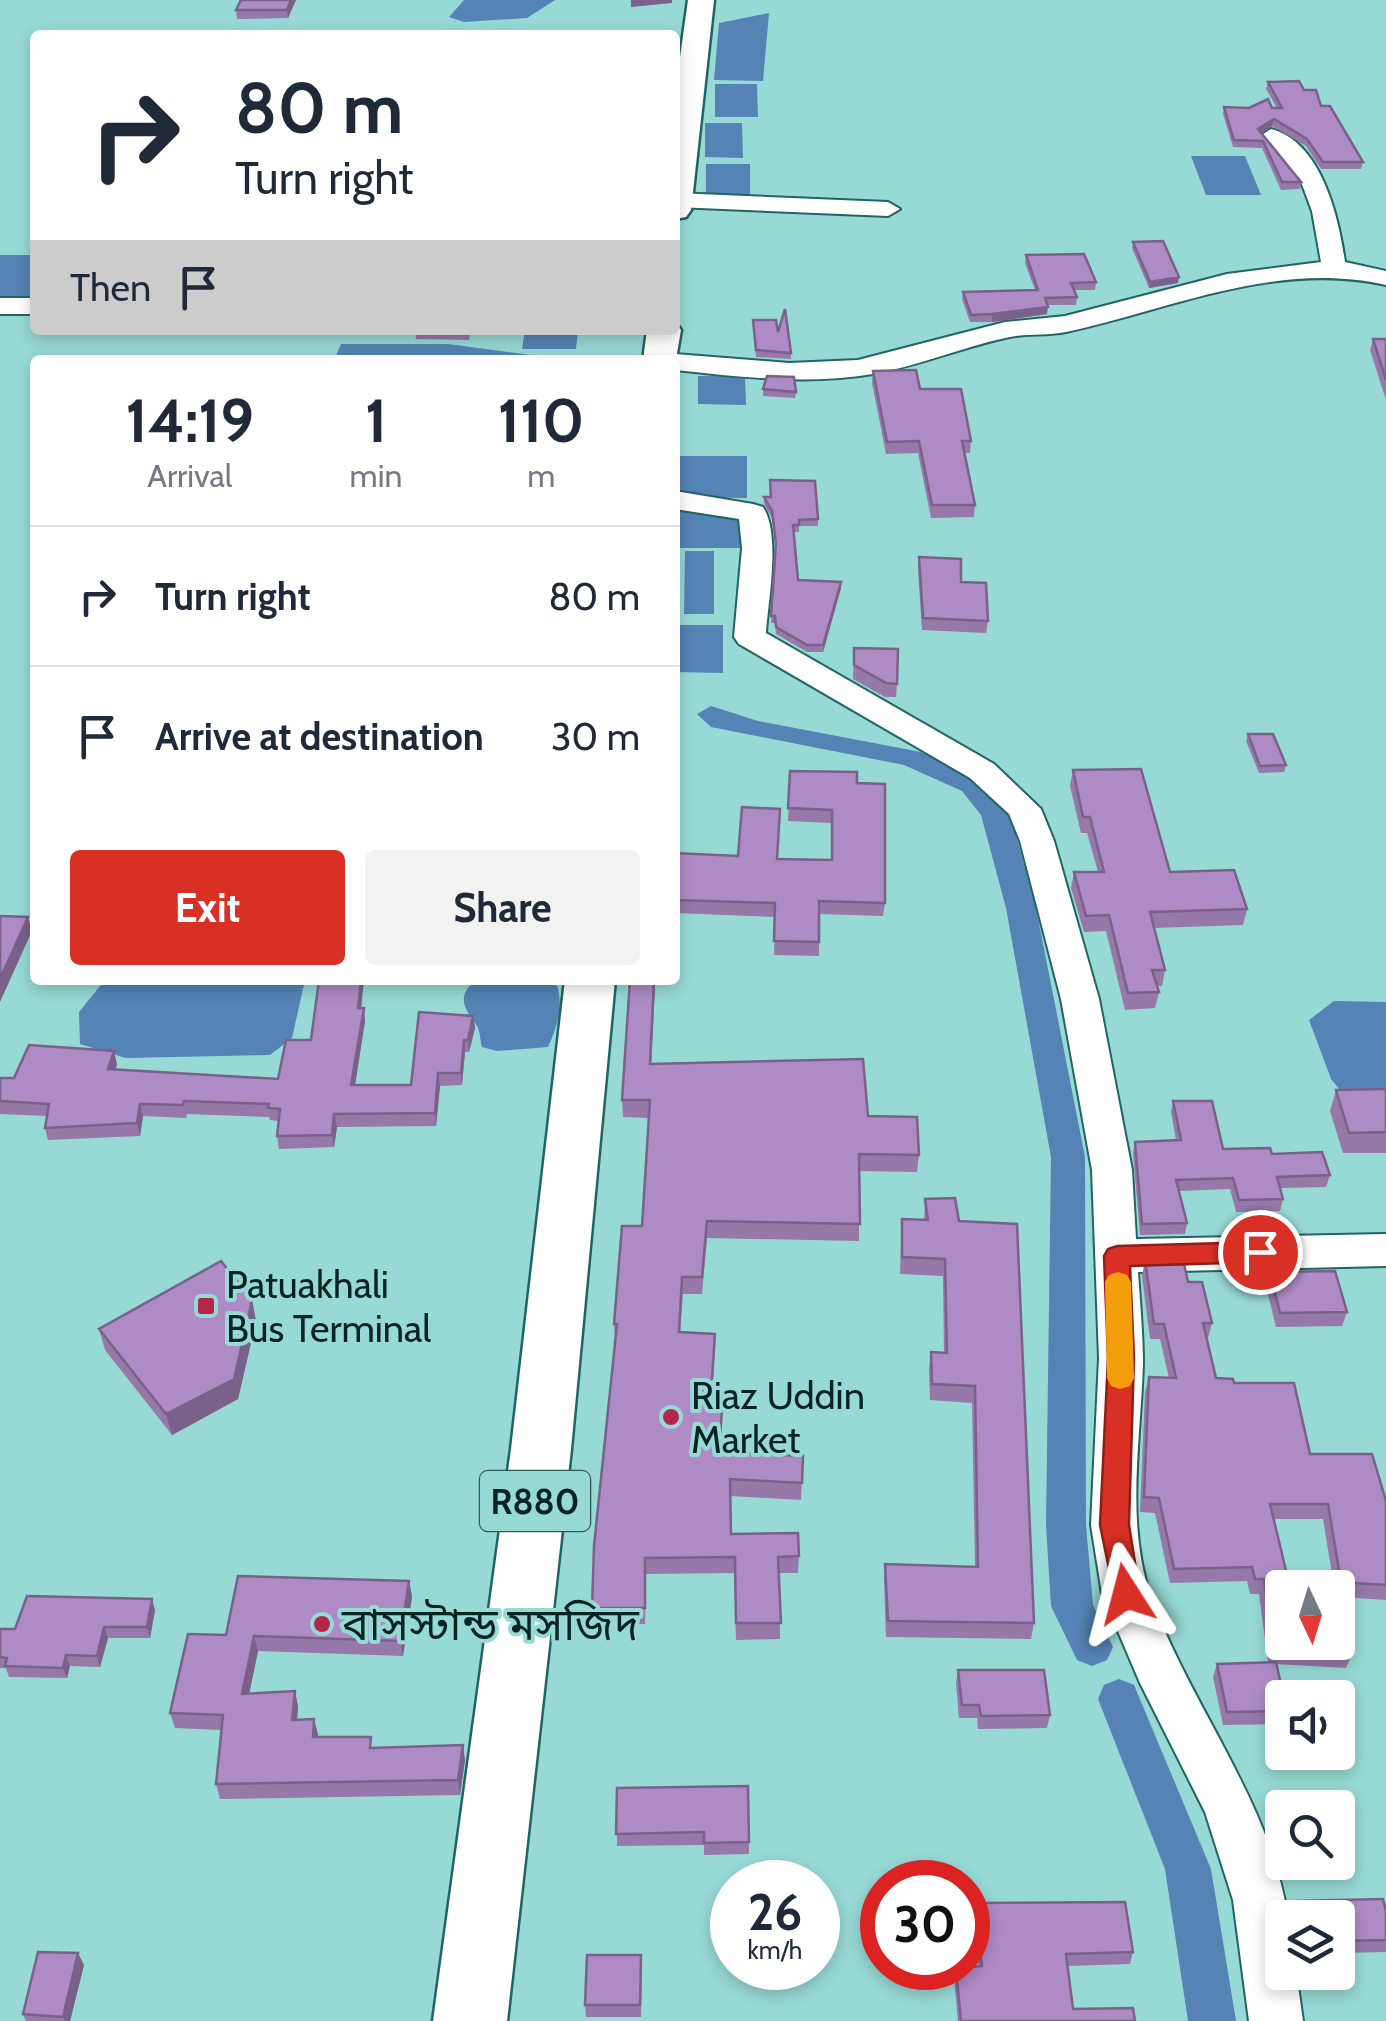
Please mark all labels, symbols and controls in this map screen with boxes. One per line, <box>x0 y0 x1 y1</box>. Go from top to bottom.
text: 80 m <box>235 65 403 151</box>
icon: right <box>70 70 200 200</box>
text: Turn right <box>235 151 414 205</box>
icon: arrive <box>171 260 226 315</box>
text: Then <box>70 264 151 311</box>
text: 14:19 <box>126 384 254 457</box>
text: 1 <box>365 384 387 457</box>
text: 110 <box>498 384 584 457</box>
text: Arrival <box>147 456 232 495</box>
text: min <box>350 456 402 495</box>
text: m <box>527 456 555 495</box>
icon: right <box>70 569 125 624</box>
text: Turn right <box>155 573 311 620</box>
text: 80 m <box>549 573 640 620</box>
icon: arrive <box>70 709 125 764</box>
text: Arrive at destination <box>155 713 484 760</box>
text: 30 m <box>551 713 640 760</box>
button: Exit <box>70 850 345 965</box>
button: Share <box>365 850 640 965</box>
pin <box>1218 1210 1303 1295</box>
icon: arrive <box>1233 1225 1288 1280</box>
place label: Patuakhali Bus Terminal <box>226 1261 431 1352</box>
marker: Patuakhali Bus Terminal <box>195 1295 217 1317</box>
place label: Riaz Uddin Market <box>691 1372 865 1463</box>
marker: Riaz Uddin Market <box>660 1406 682 1428</box>
road number: R880 <box>480 1471 590 1531</box>
position arrow <box>1074 1542 1178 1646</box>
north arrow <box>1265 1570 1355 1660</box>
map controls <box>1265 1570 1355 1990</box>
place label: বাসস্টান্ড মসজিদ <box>341 1597 640 1651</box>
marker: বাসস্টান্ড মসজিদ <box>311 1613 333 1635</box>
button: sound <box>1265 1680 1355 1770</box>
button: search <box>1265 1790 1355 1880</box>
speed limit sign: 30 <box>860 1860 990 1990</box>
text: 26 <box>748 1882 802 1943</box>
button: layers <box>1265 1900 1355 1990</box>
text: km/h <box>748 1935 802 1965</box>

